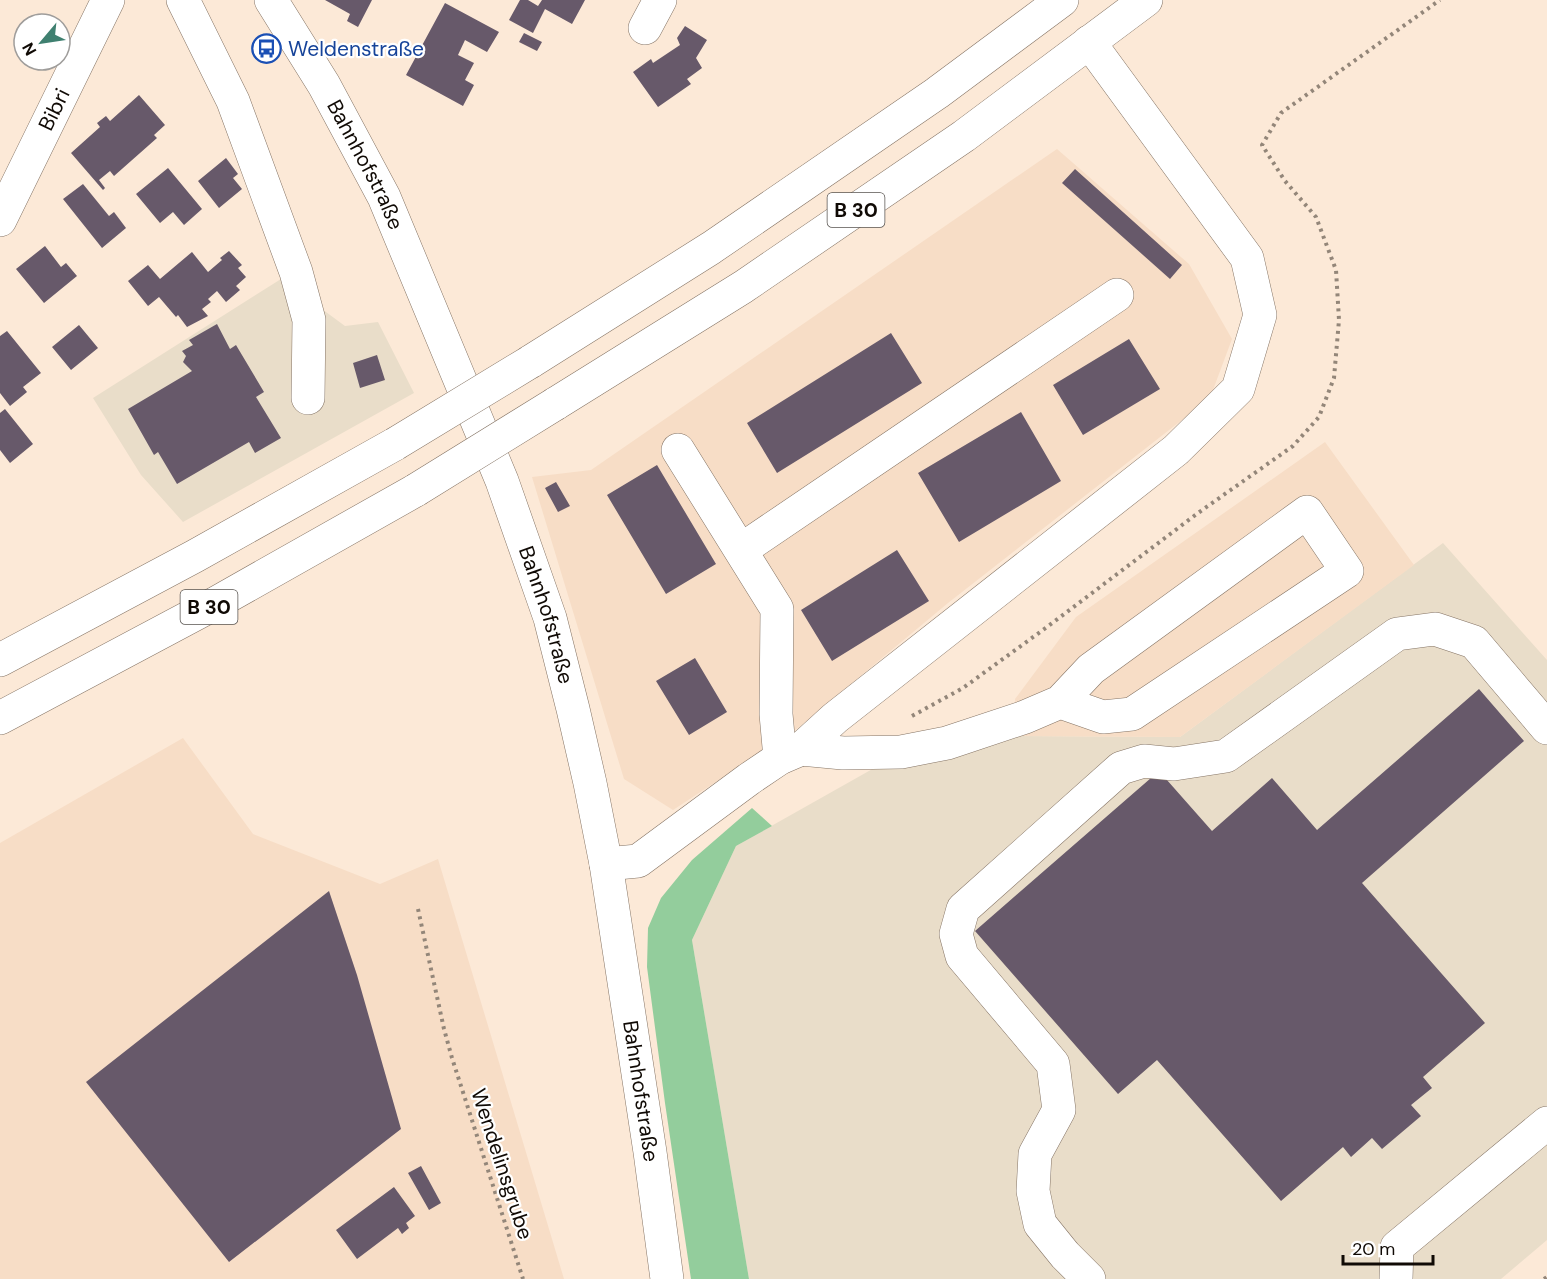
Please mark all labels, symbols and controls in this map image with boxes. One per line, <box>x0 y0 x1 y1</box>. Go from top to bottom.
north arrow <box>12 12 72 72</box>
bus stop icon: Weldenstraße <box>251 33 283 65</box>
place label: Weldenstraße <box>288 35 424 63</box>
text: N <box>17 39 41 59</box>
street label: Bibri <box>32 84 76 135</box>
street label: Bahnhofstraße <box>320 95 410 234</box>
road number: B 30 <box>828 193 884 227</box>
street label: Bahnhofstraße <box>512 542 580 687</box>
road number: B 30 <box>180 590 238 624</box>
street label: Bahnhofstraße <box>616 1018 665 1164</box>
street label: Wendelinsgrube <box>464 1085 540 1243</box>
scale bar <box>1343 1228 1433 1266</box>
text: 20 m <box>1352 1237 1395 1261</box>

